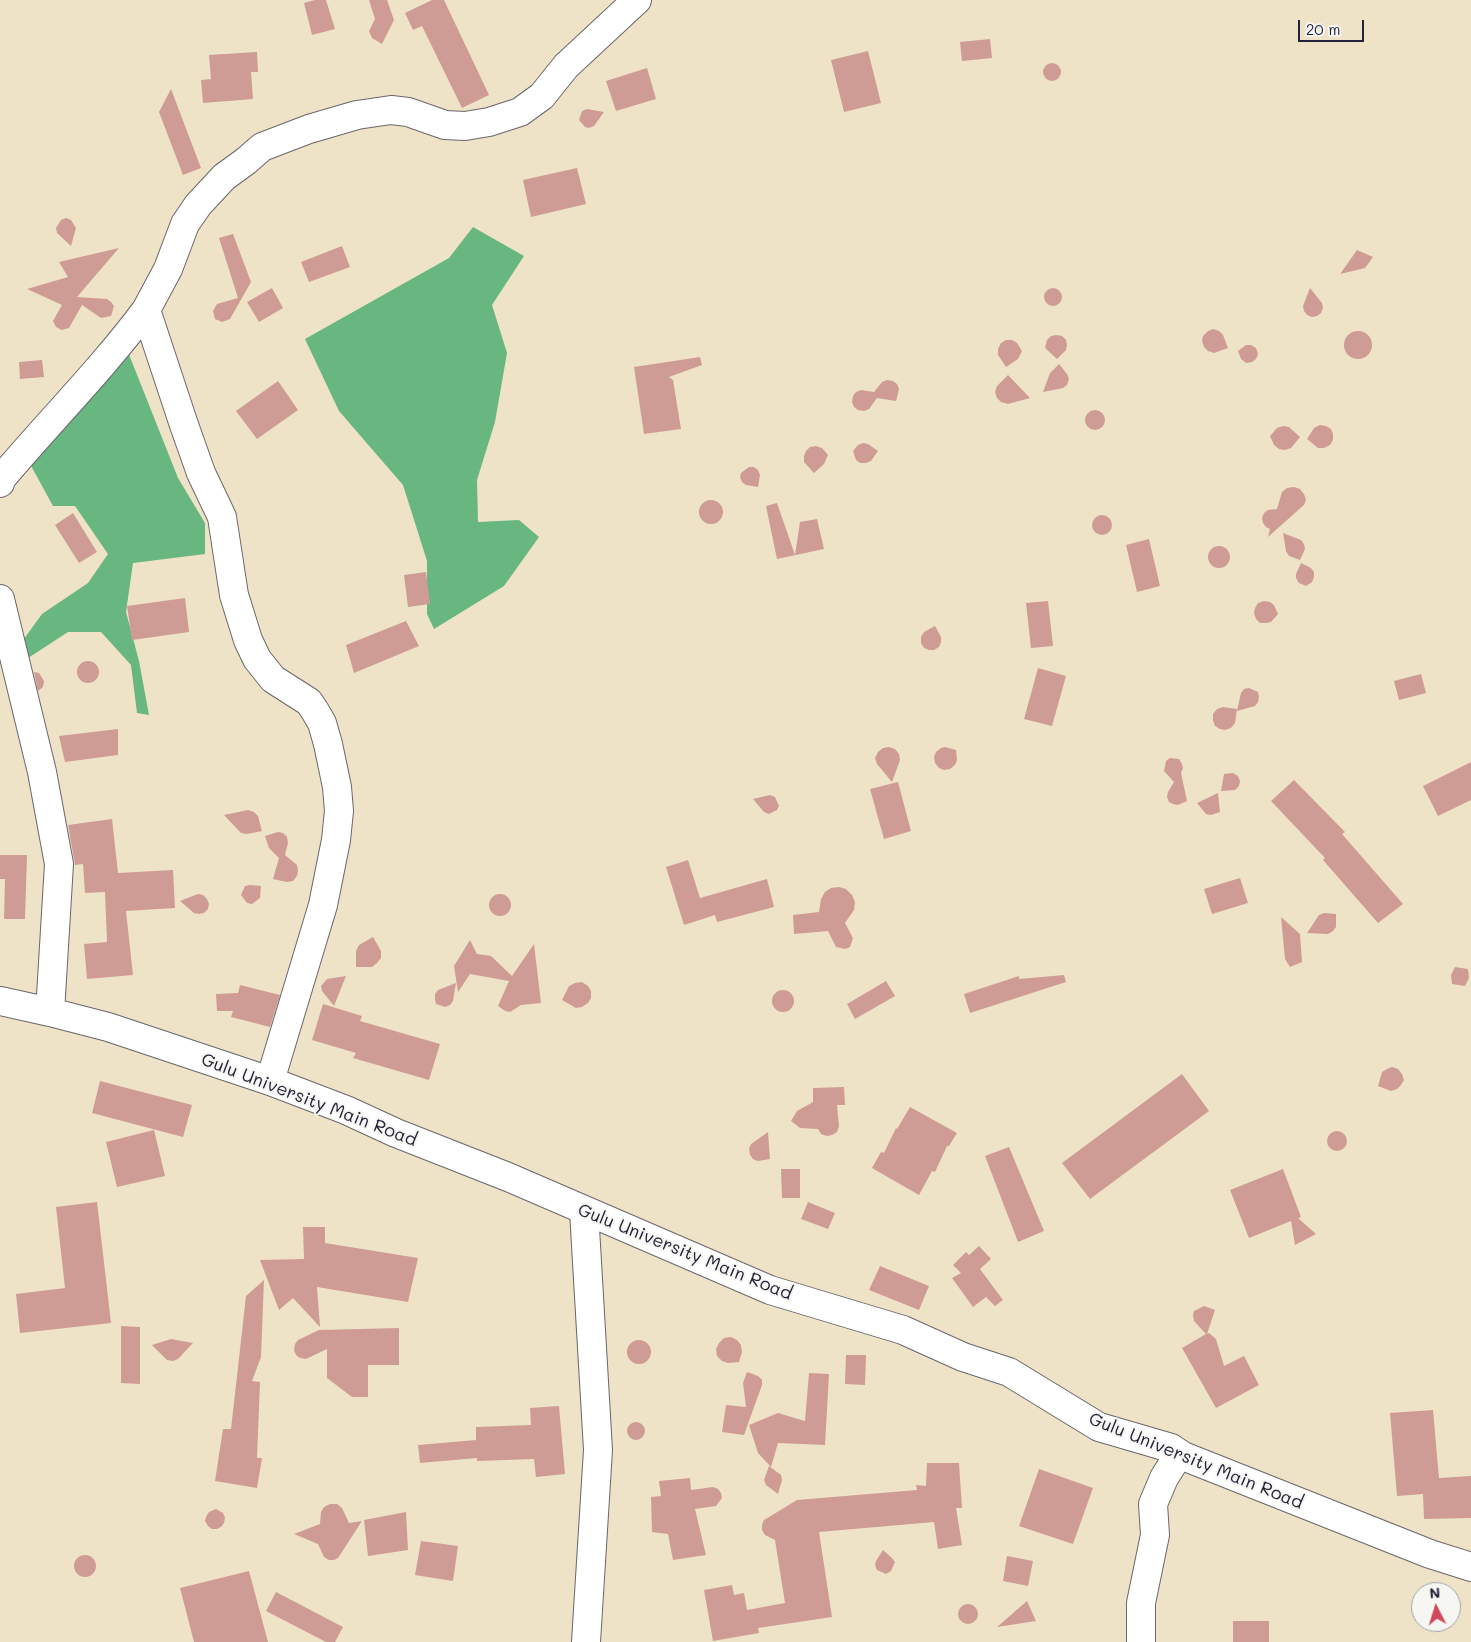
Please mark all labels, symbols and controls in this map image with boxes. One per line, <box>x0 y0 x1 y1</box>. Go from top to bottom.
scale bar <box>1301 10 1367 42</box>
text: 20 m <box>1306 19 1340 39</box>
street label: Gulu University Main Road <box>198 1049 420 1151</box>
street label: Gulu University Main Road <box>575 1199 795 1305</box>
street label: Gulu University Main Road <box>1086 1408 1306 1514</box>
north arrow <box>1411 1582 1461 1632</box>
text: N <box>1429 1583 1441 1602</box>

